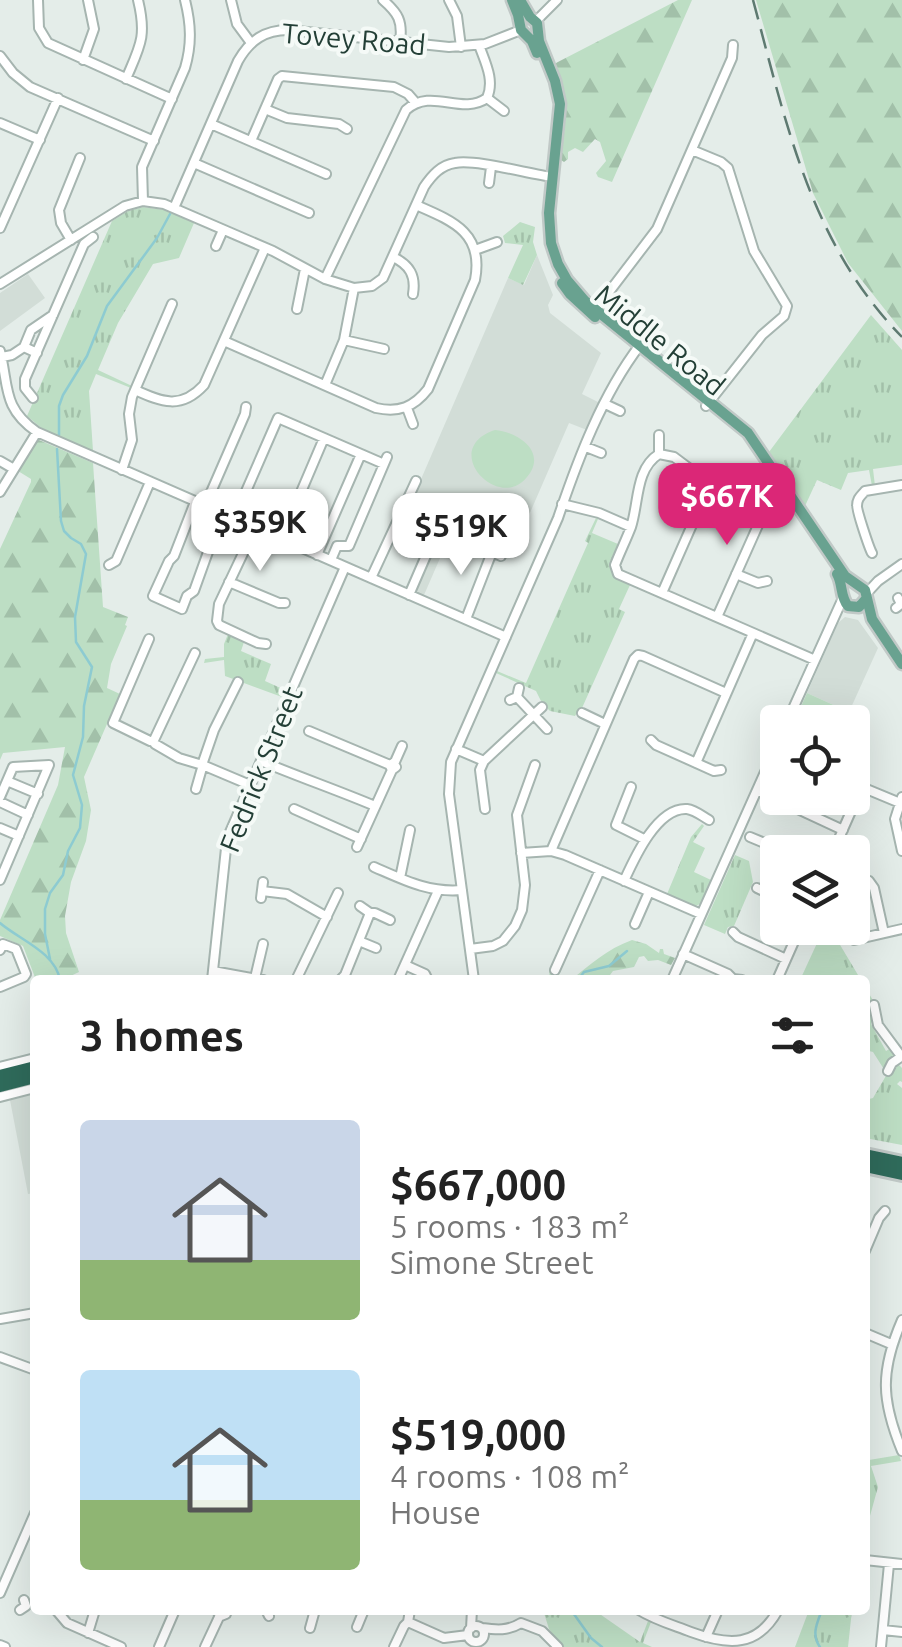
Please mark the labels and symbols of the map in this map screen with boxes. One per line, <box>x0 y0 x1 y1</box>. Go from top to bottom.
street label: Tovey Road <box>281 17 427 60</box>
street label: Middle Road <box>589 278 731 401</box>
pin: $667K <box>657 463 797 548</box>
pin: $359K <box>190 489 330 574</box>
pin: $519K <box>391 493 531 578</box>
street label: Fedrick Street <box>213 682 308 856</box>

